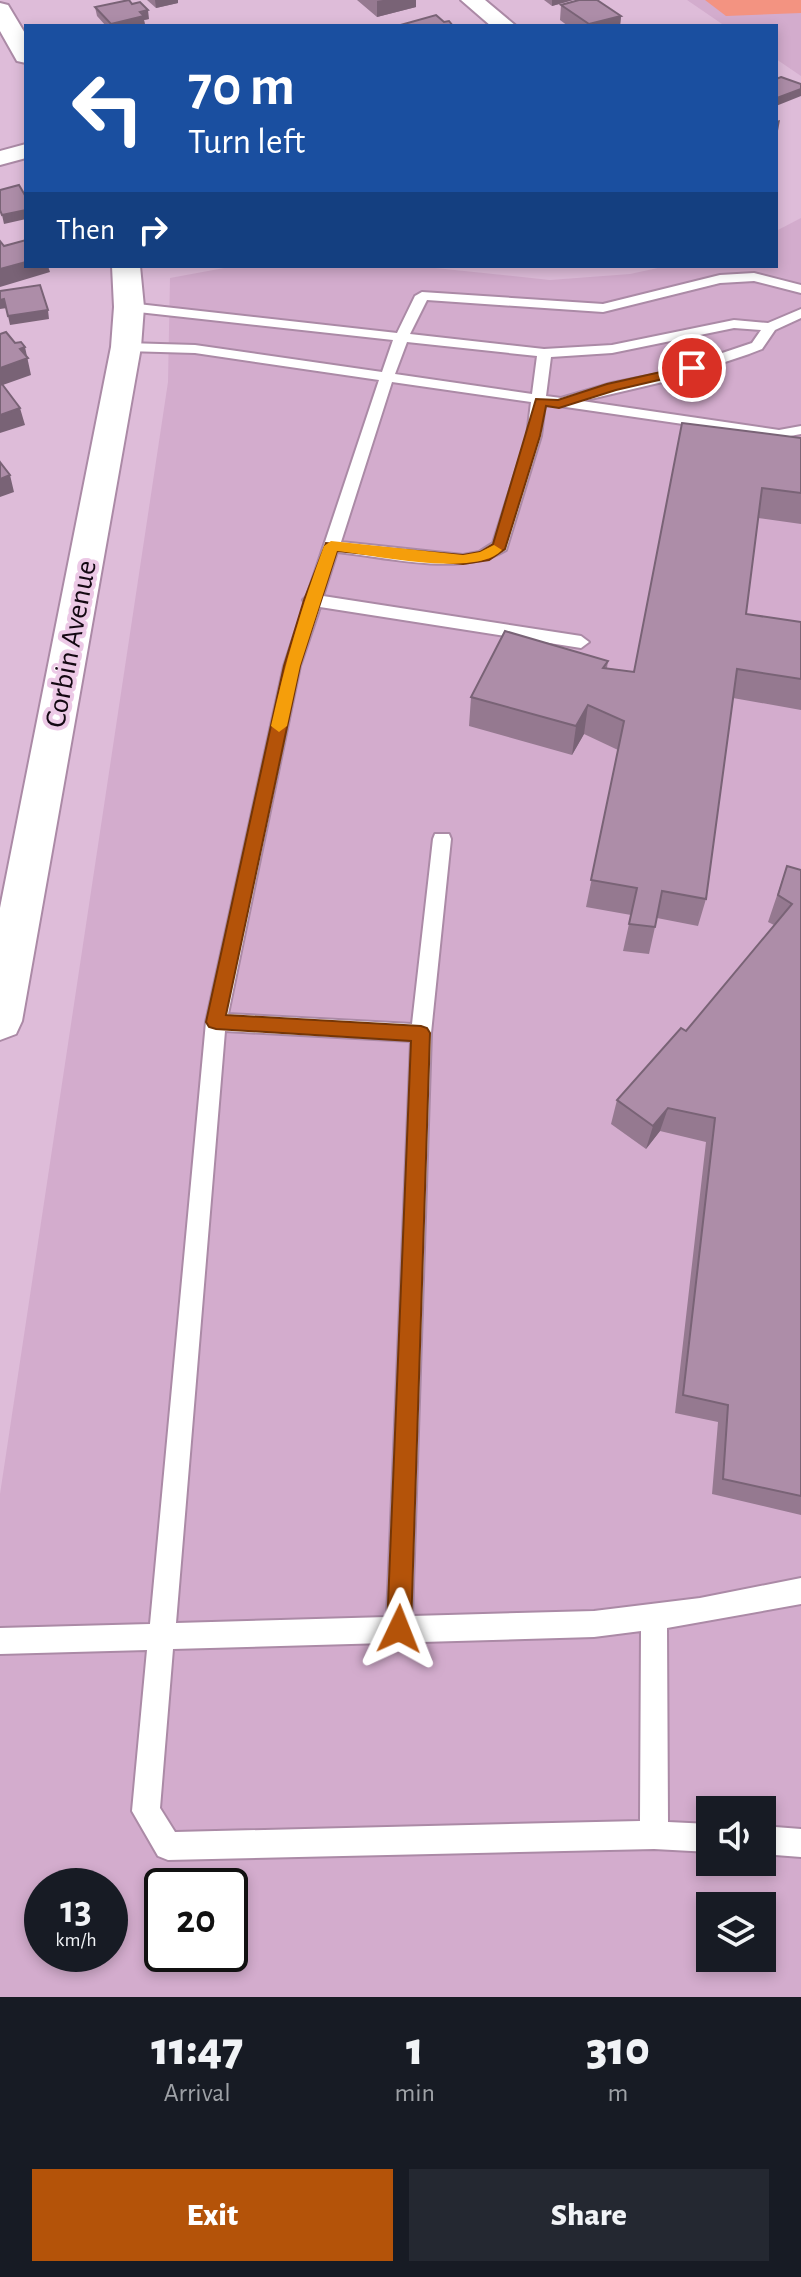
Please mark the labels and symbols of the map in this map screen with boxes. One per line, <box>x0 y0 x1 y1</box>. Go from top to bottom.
pin <box>658 334 726 402</box>
street label: Corbin Avenue <box>40 558 102 730</box>
position arrow <box>357 1587 441 1671</box>
speed limit sign: 20 <box>144 1868 248 1972</box>

